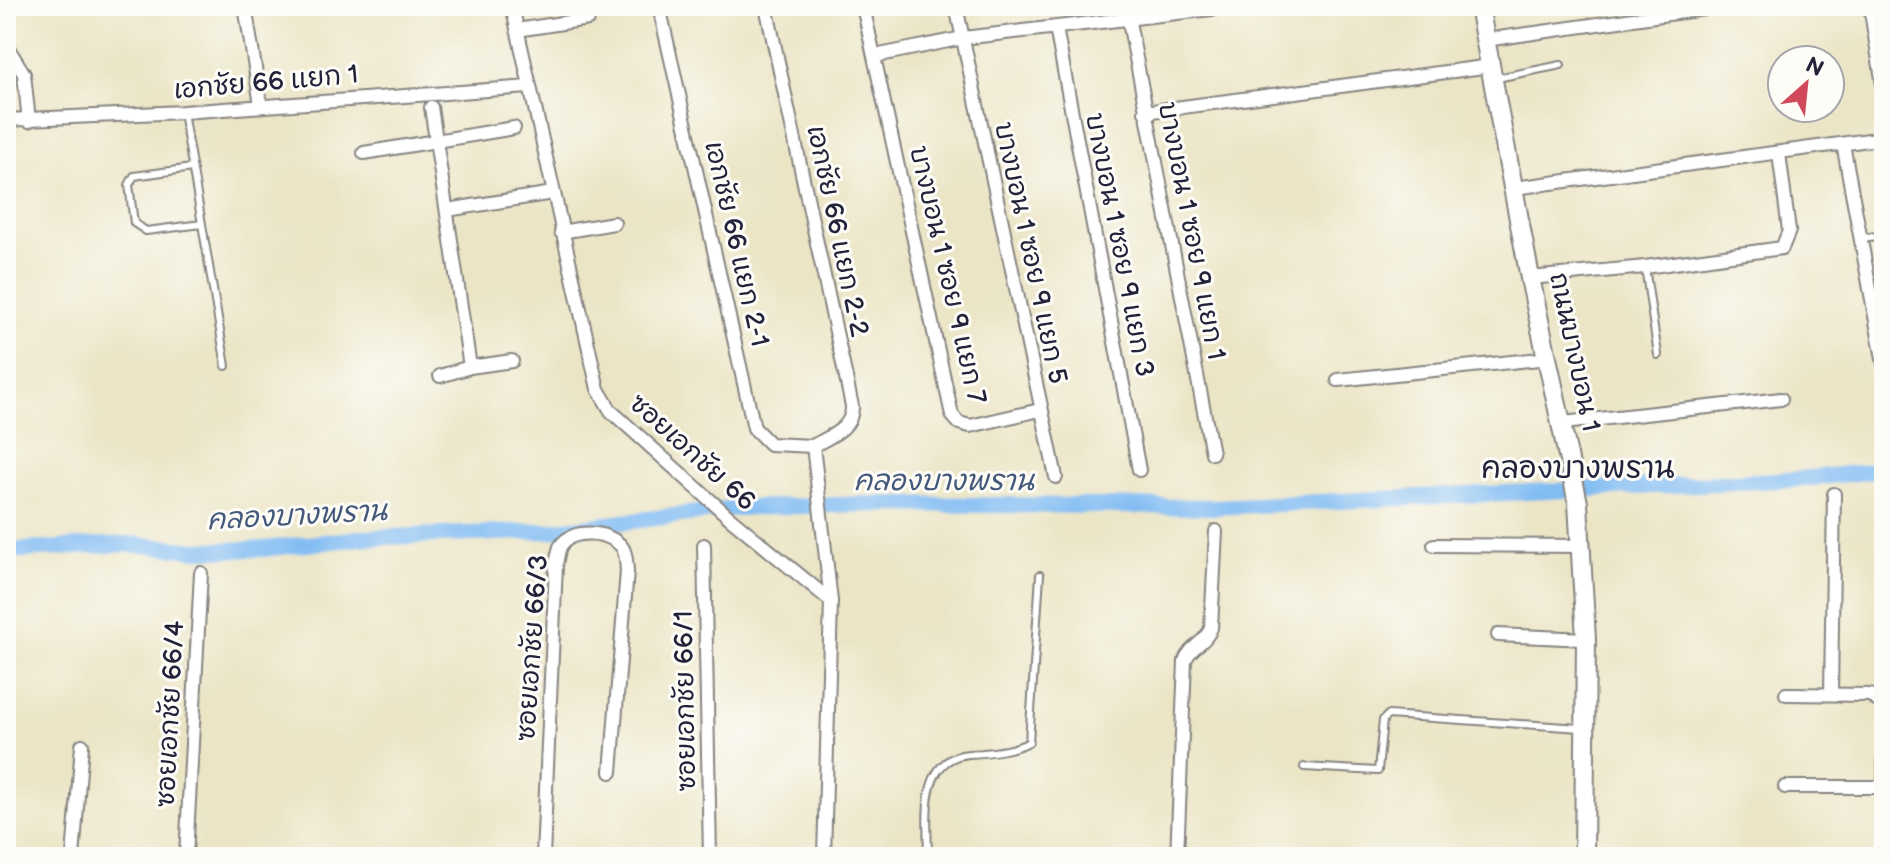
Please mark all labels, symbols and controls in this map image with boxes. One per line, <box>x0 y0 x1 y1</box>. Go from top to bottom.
north arrow <box>1766 44 1846 124</box>
text: N <box>1801 52 1828 83</box>
street label: เอกชัย 66 แยก 1 <box>173 59 359 107</box>
street label: บางบอน 1 ซอย 9 แยก 1 <box>1151 100 1231 362</box>
street label: บางบอน 1 ซอย 9 แยก 3 <box>1078 111 1160 379</box>
street label: บางบอน 1 ซอย 9 แยก 5 <box>987 119 1073 387</box>
street label: เอกชัย 66 แยก 2-2 <box>799 123 875 340</box>
street label: เอกชัย 66 แยก 2-1 <box>697 138 775 350</box>
street label: บางบอน 1 ซอย 9 แยก 7 <box>902 143 992 407</box>
street label: ถนนบางบอน 1 <box>1542 270 1606 434</box>
street label: ซอยเอกชัย 66 <box>622 388 762 518</box>
district label: คลองบางพราน <box>1482 451 1674 487</box>
water label: คลองบางพราน <box>854 465 1035 498</box>
water label: คลองบางพราน <box>206 495 389 537</box>
street label: ซอยเอกชัย 66/3 <box>511 554 555 742</box>
street label: ซอยเอกชัย 66/1 <box>669 610 703 792</box>
street label: ซอยเอกชัย 66/4 <box>151 620 191 808</box>

